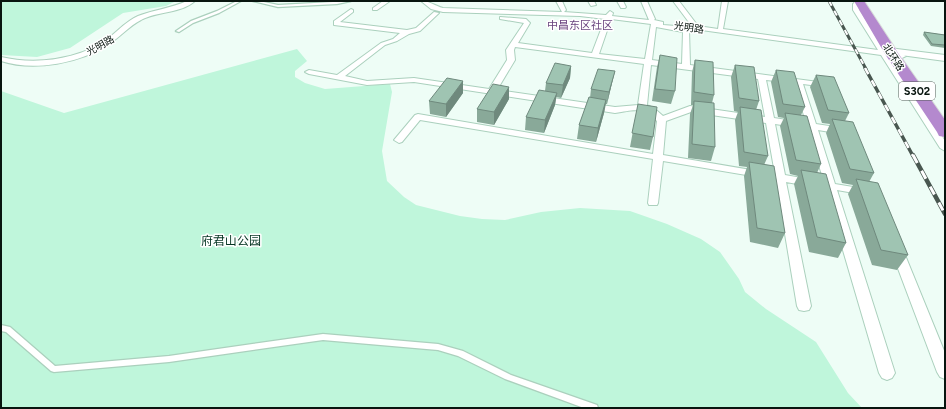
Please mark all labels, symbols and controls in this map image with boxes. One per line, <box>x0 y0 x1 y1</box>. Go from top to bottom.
district label: 中昌东区社区 <box>547 19 613 32</box>
street label: 光明路 <box>673 19 705 36</box>
street label: 光明路 <box>84 32 117 58</box>
street label: 北环路 <box>880 41 907 73</box>
road number: S302 <box>899 82 935 100</box>
park label: 府君山公园 <box>201 234 261 248</box>

